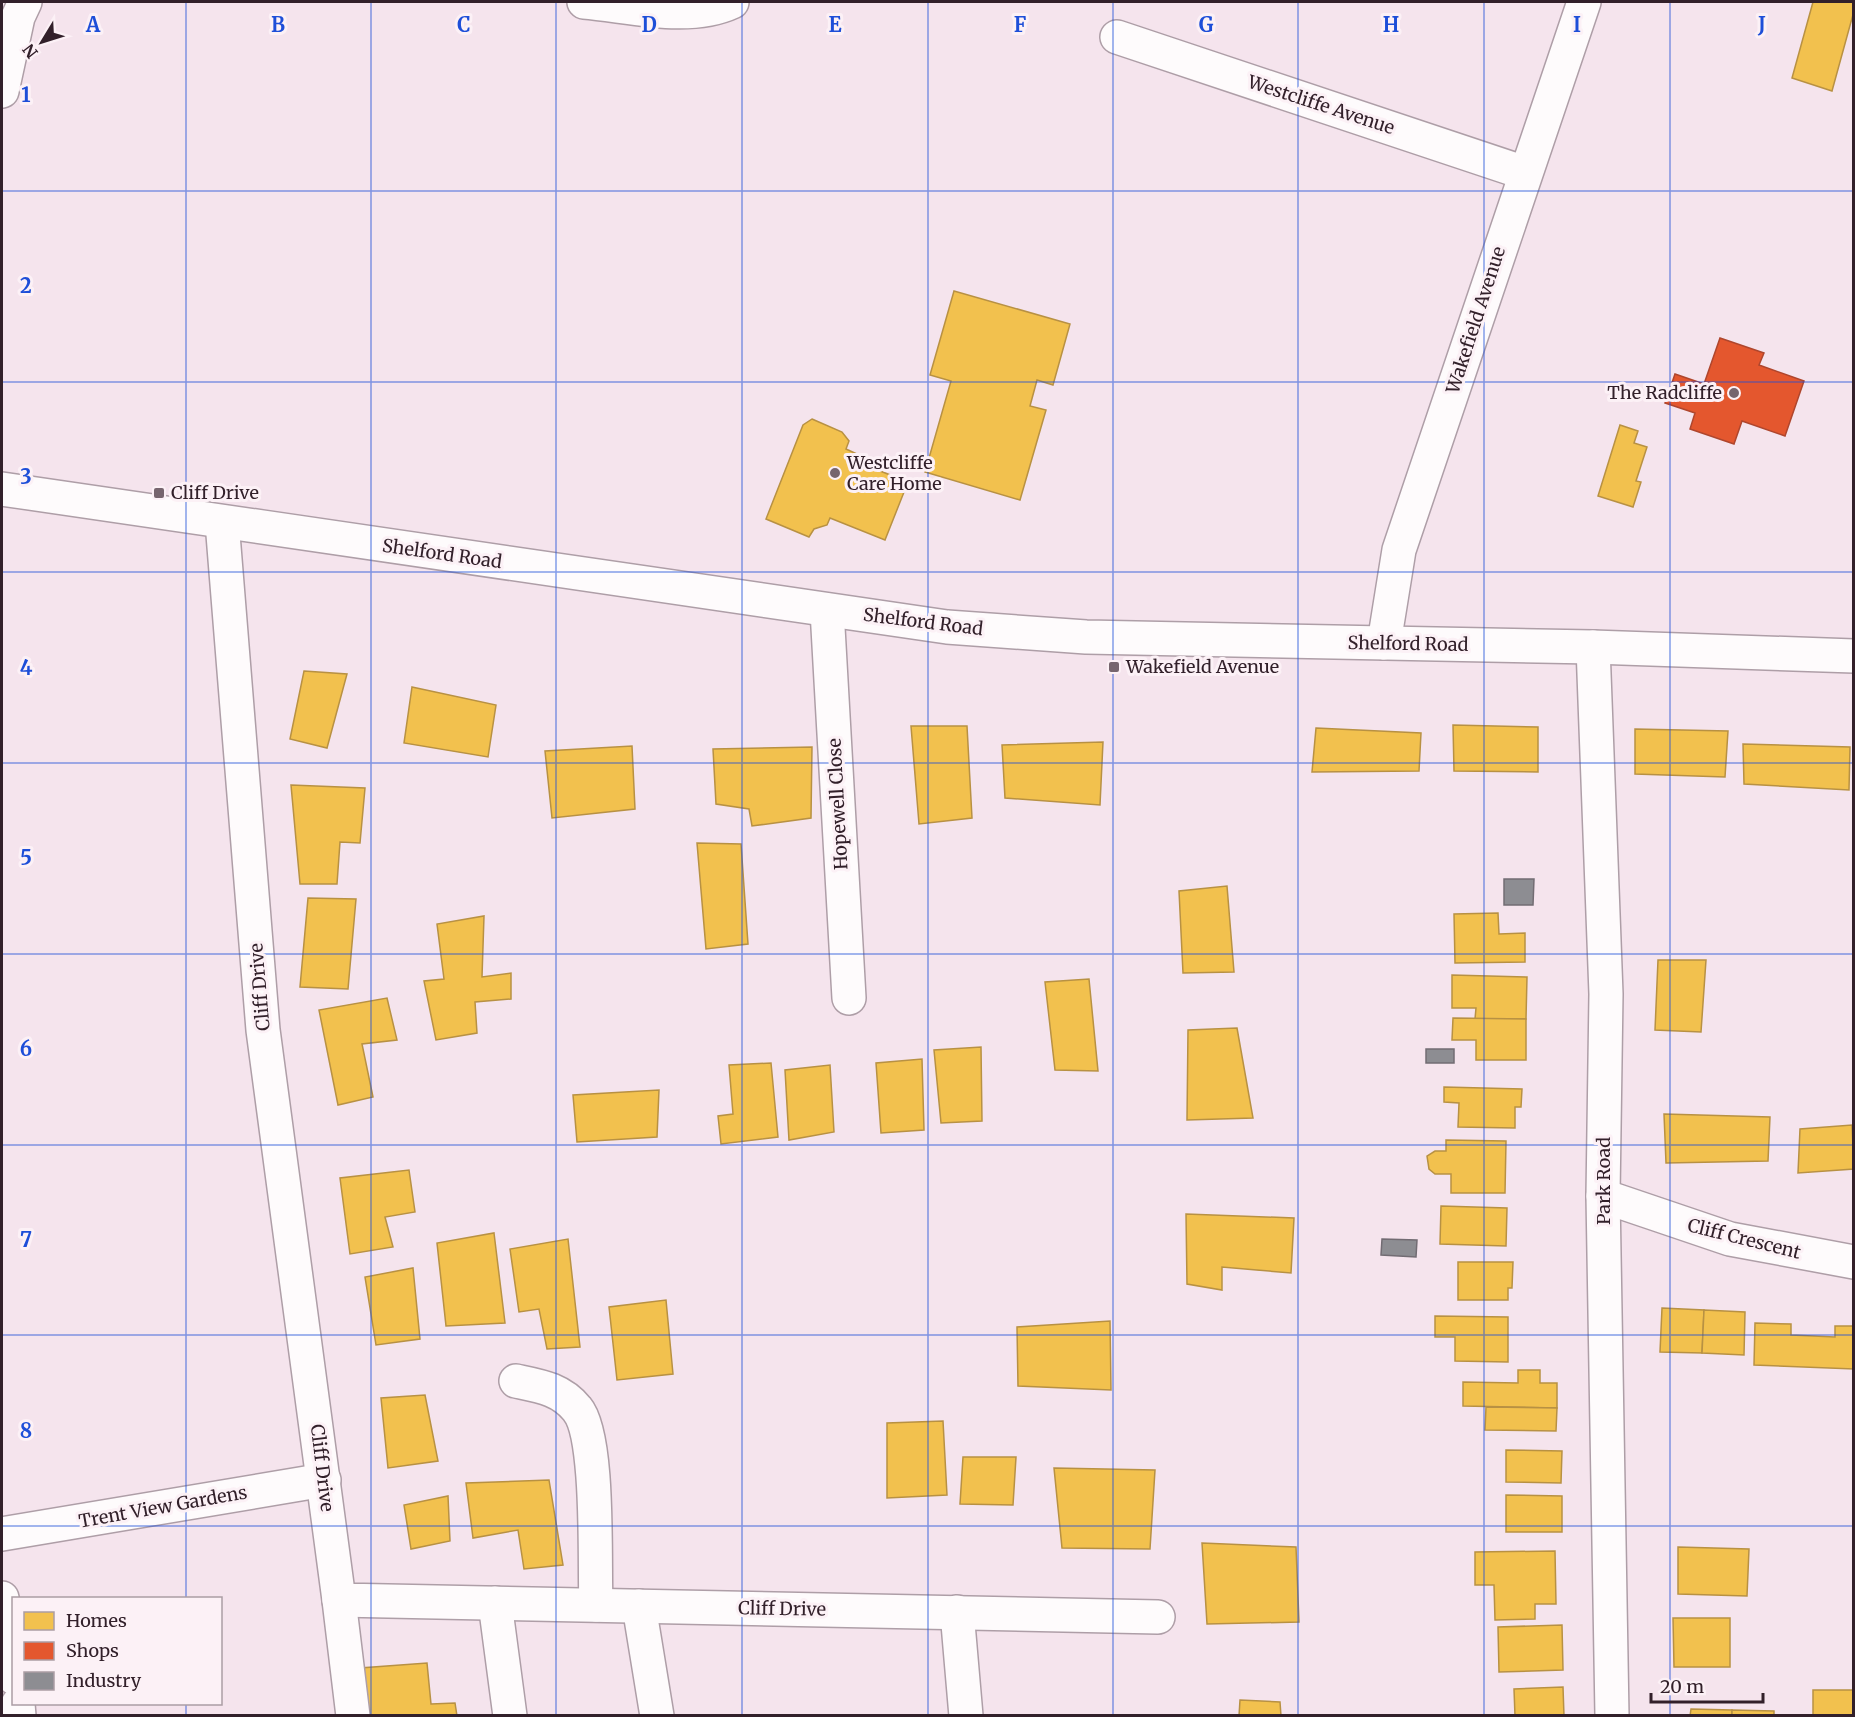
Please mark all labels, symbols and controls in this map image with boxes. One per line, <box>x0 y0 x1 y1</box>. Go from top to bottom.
north arrow <box>12 12 72 72</box>
text: A <box>85 12 101 37</box>
text: B <box>271 12 285 37</box>
text: C <box>457 12 471 37</box>
text: D <box>641 12 657 37</box>
text: E <box>828 12 842 37</box>
text: F <box>1014 12 1027 37</box>
text: G <box>1199 12 1214 37</box>
text: H <box>1383 12 1399 37</box>
text: I <box>1573 12 1581 37</box>
text: J <box>1757 12 1766 37</box>
text: N <box>18 40 42 62</box>
street label: Westcliffe Avenue <box>1244 70 1397 139</box>
text: 1 <box>21 82 31 107</box>
street label: Wakefield Avenue <box>1441 243 1510 397</box>
text: 2 <box>20 273 32 298</box>
place label: The Radcliffe <box>1607 381 1722 404</box>
marker: The Radcliffe <box>1727 386 1741 400</box>
place label: Westcliffe Care Home <box>846 451 942 495</box>
text: 3 <box>20 464 32 489</box>
marker: Westcliffe Care Home <box>828 466 842 480</box>
place label: Cliff Drive <box>171 481 259 504</box>
marker: Cliff Drive <box>152 486 166 500</box>
street label: Shelford Road <box>381 534 504 573</box>
street label: Shelford Road <box>862 603 984 640</box>
street label: Shelford Road <box>1347 631 1469 656</box>
text: 4 <box>20 655 33 680</box>
place label: Wakefield Avenue <box>1125 655 1279 678</box>
marker: Wakefield Avenue <box>1107 660 1121 674</box>
street label: Hopewell Close <box>823 738 852 870</box>
text: 5 <box>20 845 32 870</box>
street label: Cliff Drive <box>244 942 275 1032</box>
text: 6 <box>20 1036 32 1061</box>
street label: Park Road <box>1592 1137 1615 1225</box>
street label: Cliff Crescent <box>1685 1213 1803 1264</box>
text: 7 <box>20 1227 32 1252</box>
text: 8 <box>20 1418 32 1443</box>
street label: Cliff Drive <box>306 1423 339 1513</box>
street label: Trent View Gardens <box>77 1480 249 1533</box>
street label: Cliff Drive <box>738 1596 826 1621</box>
legend <box>12 1597 222 1705</box>
text: Homes <box>66 1609 127 1632</box>
text: Shops <box>66 1639 119 1662</box>
scale bar <box>1651 1666 1764 1704</box>
text: Industry <box>66 1669 142 1692</box>
text: 20 m <box>1660 1675 1704 1698</box>

